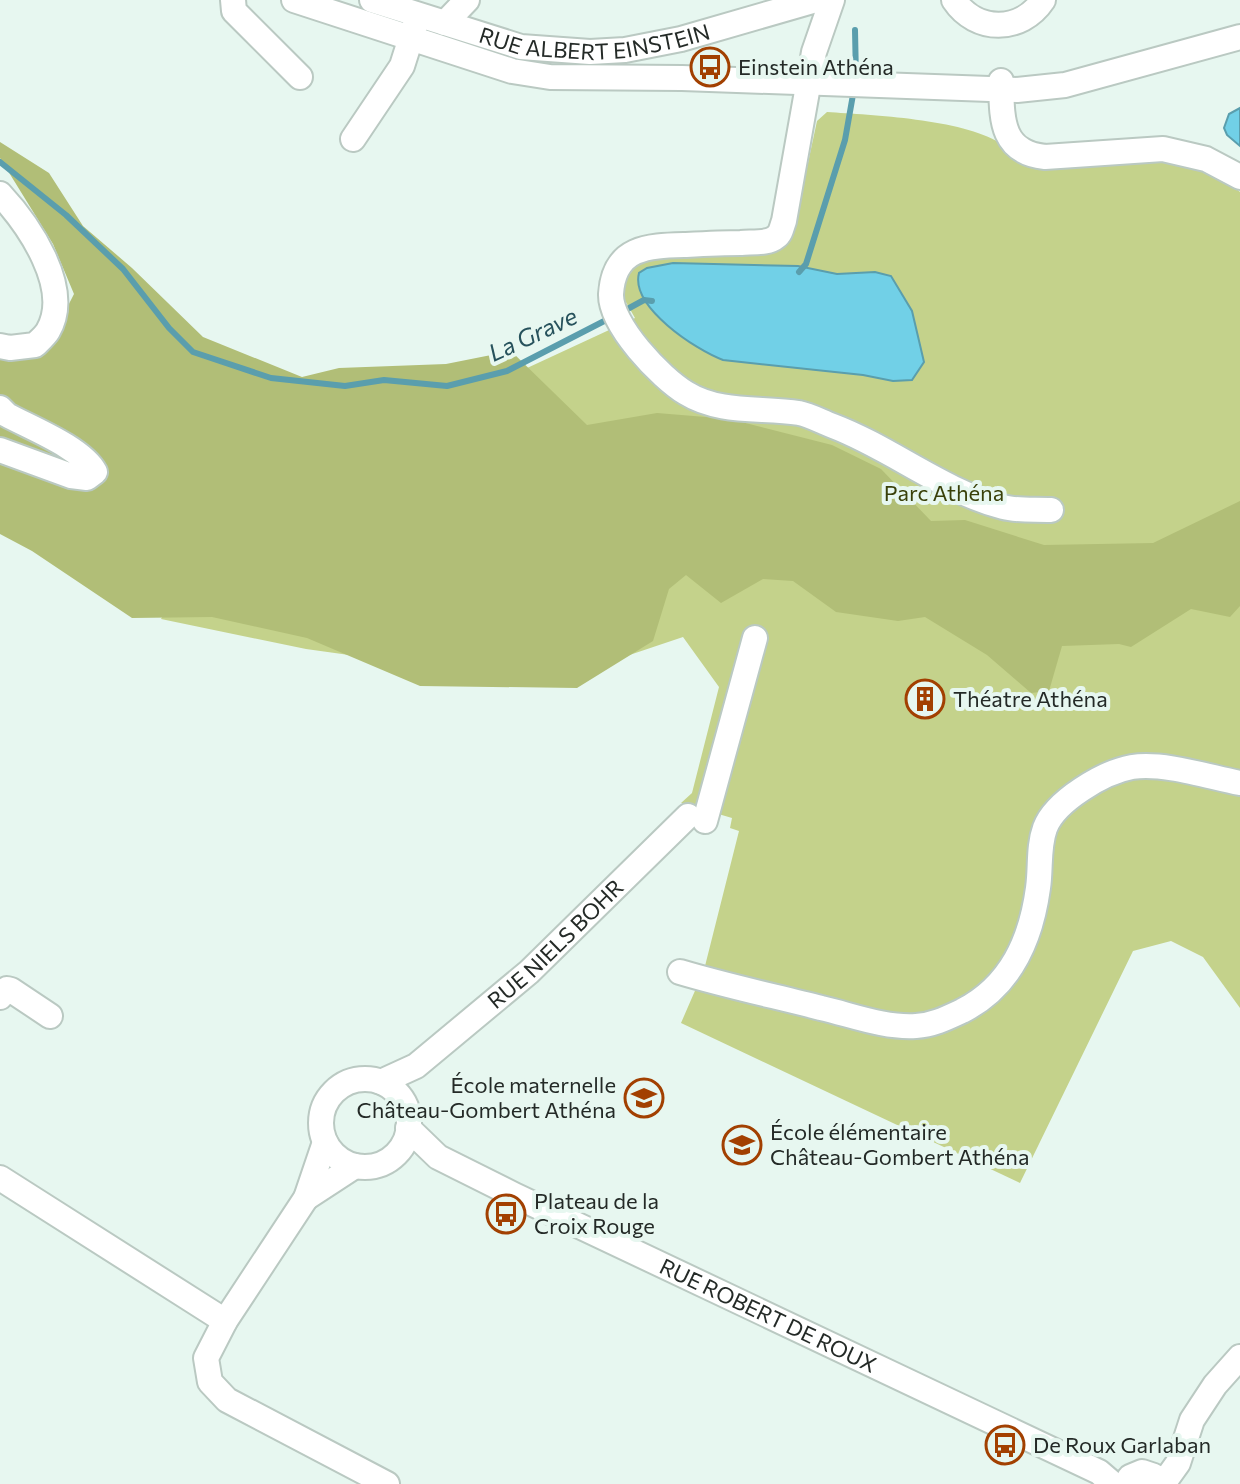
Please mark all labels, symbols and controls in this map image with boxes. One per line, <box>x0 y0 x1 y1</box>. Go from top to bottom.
street label: RUE ALBERT EINSTEIN <box>476 17 713 65</box>
bus stop icon: Einstein Athéna <box>689 46 731 88</box>
place label: Einstein Athéna <box>738 53 894 80</box>
water label: La Grave <box>483 300 582 367</box>
park label: Parc Athéna <box>884 479 1004 506</box>
building icon: Théatre Athéna <box>904 678 946 720</box>
place label: Théatre Athéna <box>953 685 1108 712</box>
street label: RUE NIELS BOHR <box>482 873 629 1014</box>
place label: École maternelle Château-Gombert Athéna <box>357 1071 616 1123</box>
school or university icon: École maternelle Château-Gombert Athéna <box>623 1077 665 1119</box>
place label: École élémentaire Château-Gombert Athéna <box>770 1118 1029 1170</box>
school or university icon: École élémentaire Château-Gombert Athéna <box>721 1124 763 1166</box>
place label: Plateau de la Croix Rouge <box>534 1187 659 1239</box>
bus stop icon: Plateau de la Croix Rouge <box>485 1193 527 1235</box>
street label: RUE ROBERT DE ROUX <box>656 1252 881 1378</box>
bus stop icon: De Roux Garlaban <box>984 1424 1026 1466</box>
place label: De Roux Garlaban <box>1033 1431 1211 1458</box>

